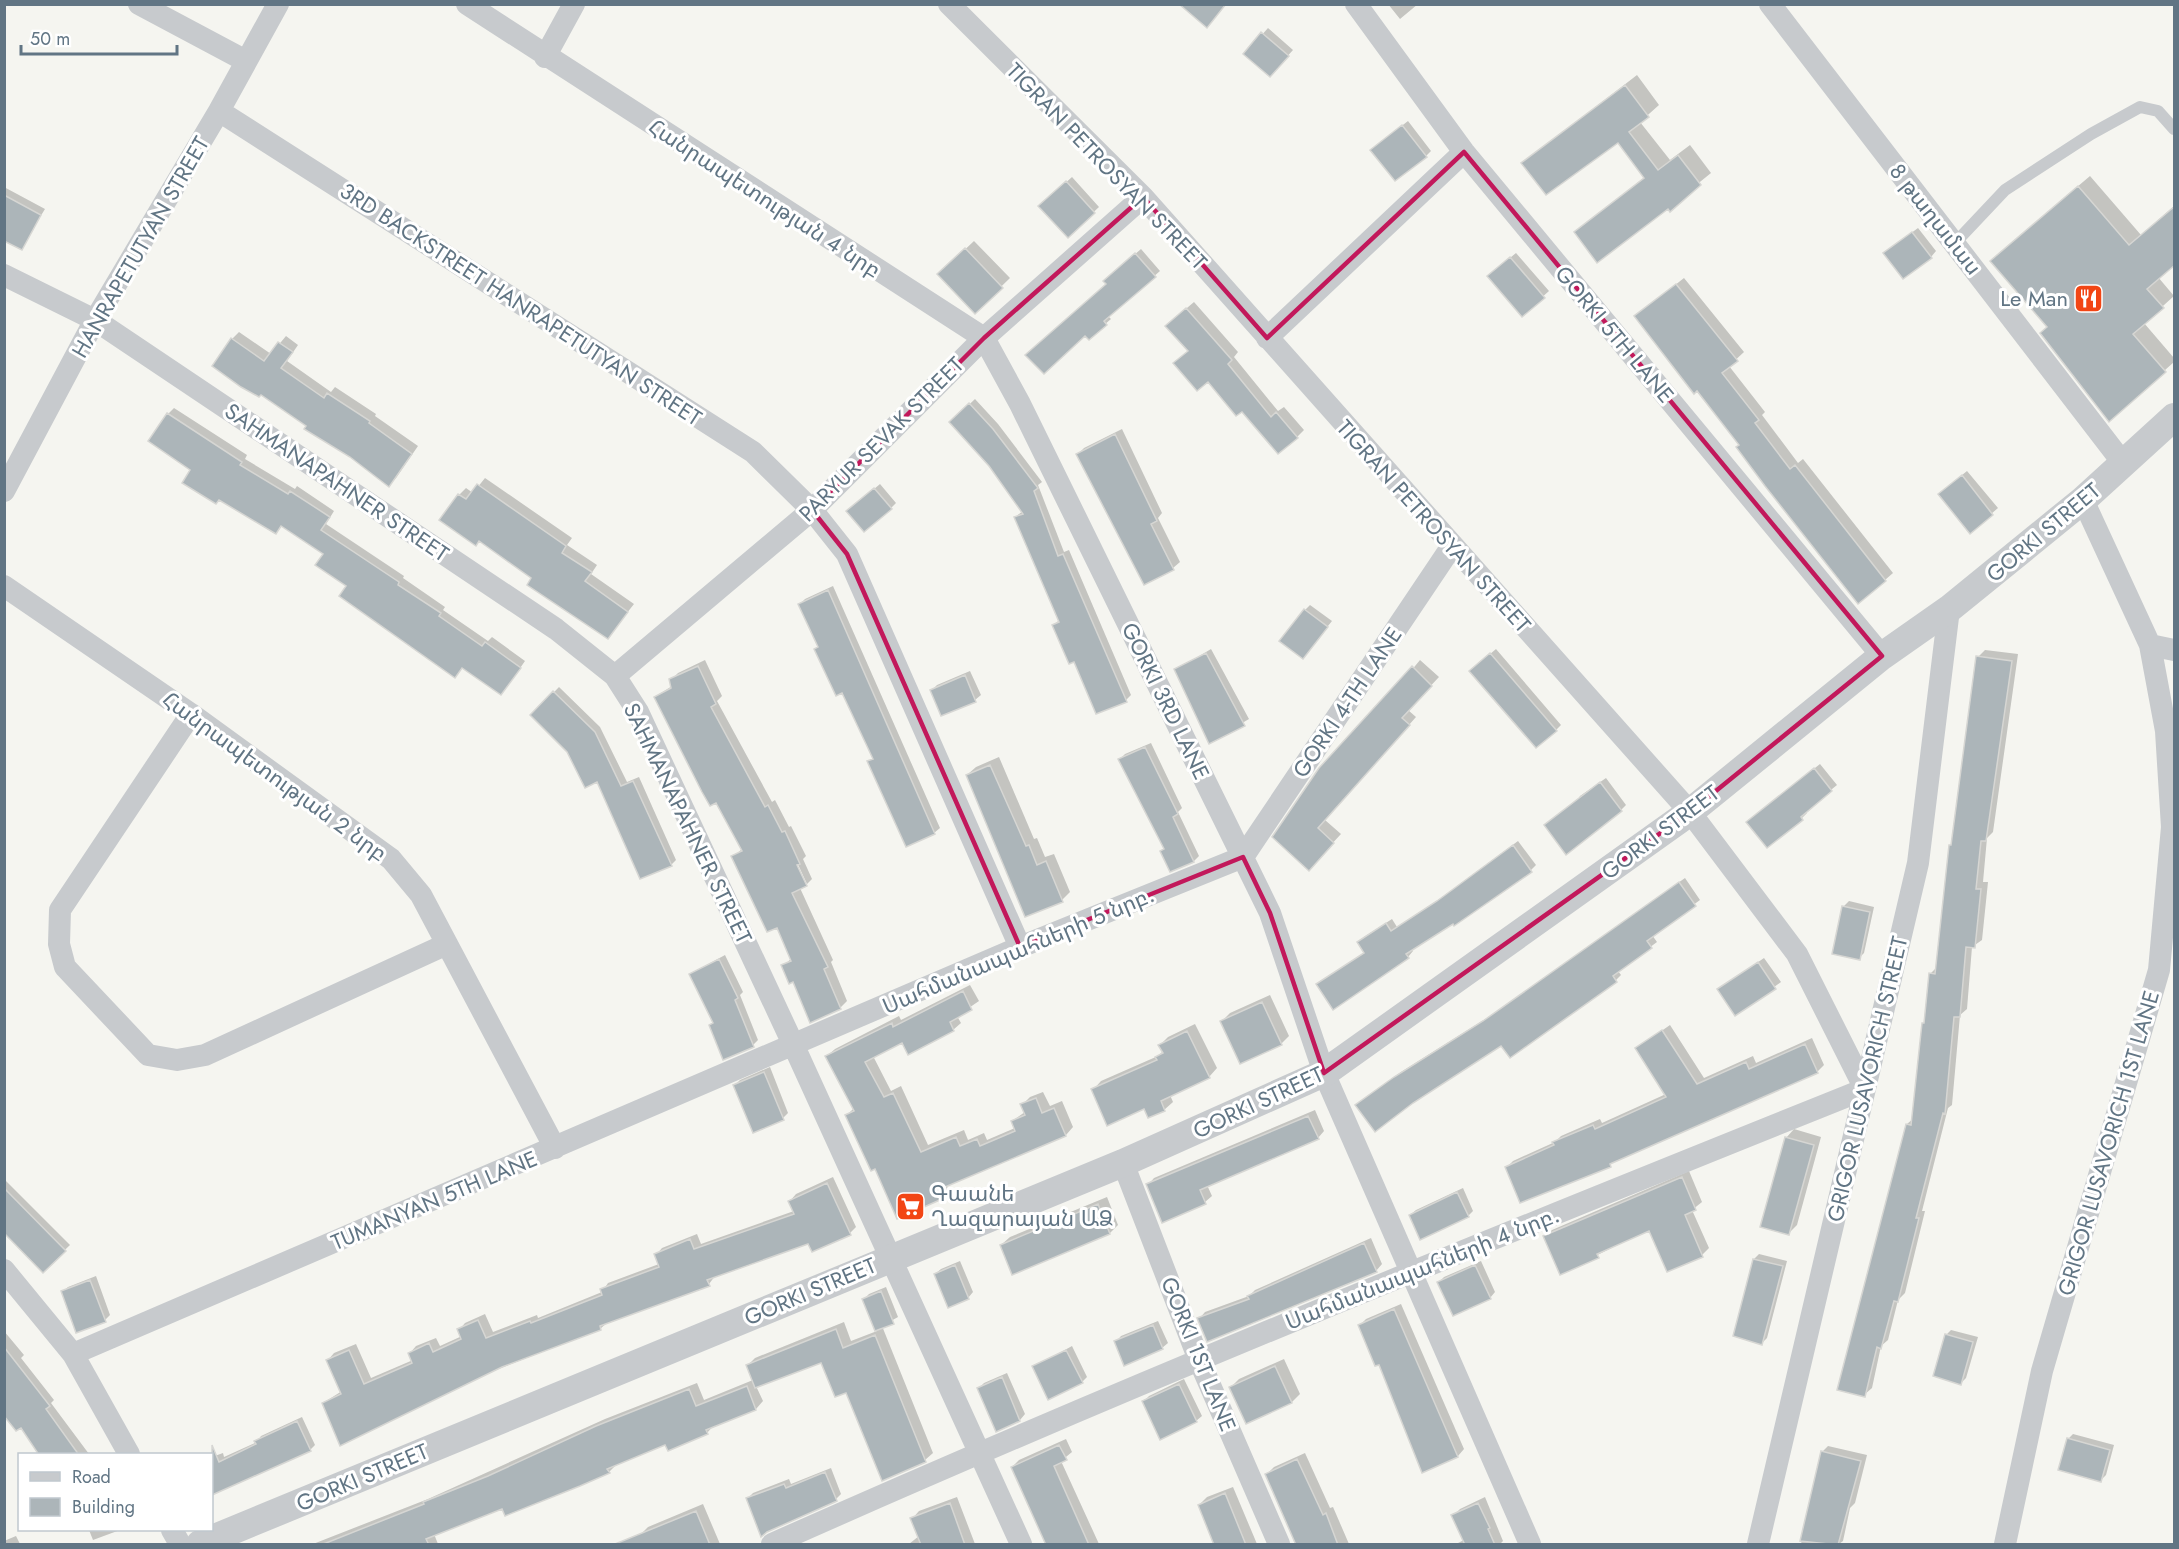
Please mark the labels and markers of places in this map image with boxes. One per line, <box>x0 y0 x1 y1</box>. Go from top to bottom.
place label: Le Man <box>2000 282 2068 314</box>
restaurant icon: Le Man <box>2073 282 2105 314</box>
place label: Գաանե Ղազարայան ԱՁ <box>931 1177 1113 1234</box>
supermarket icon: Գաանե Ղազարայան ԱՁ <box>894 1190 926 1222</box>

